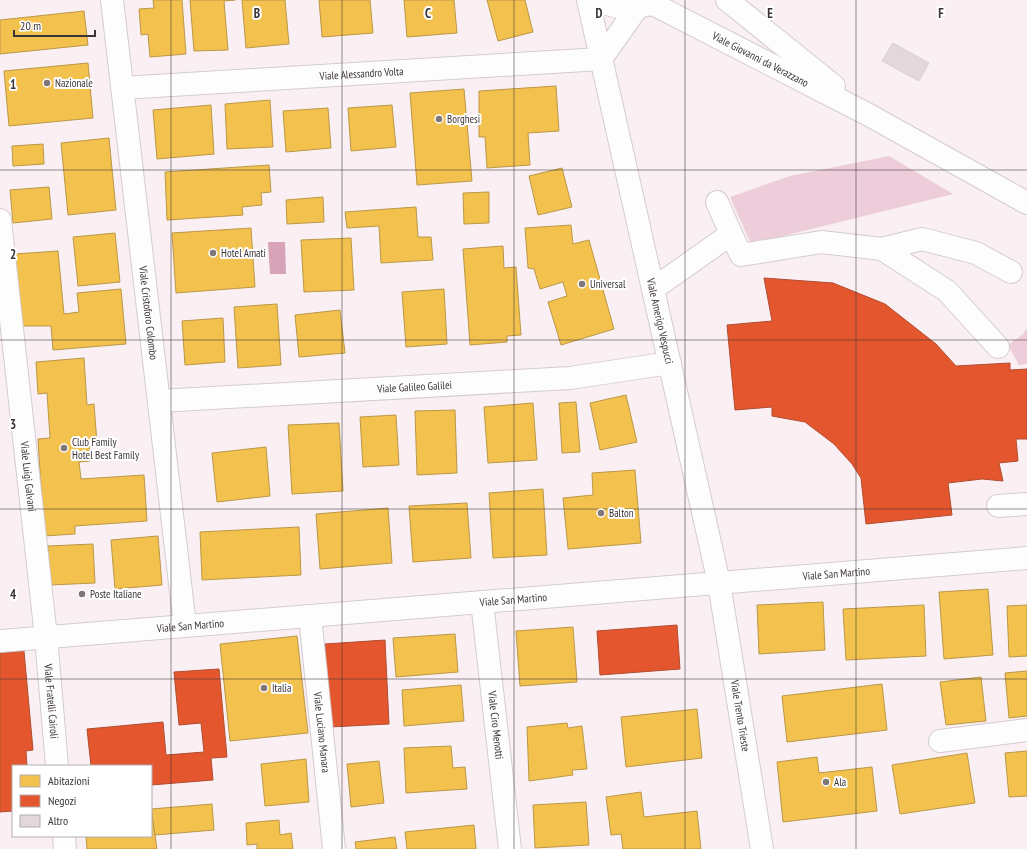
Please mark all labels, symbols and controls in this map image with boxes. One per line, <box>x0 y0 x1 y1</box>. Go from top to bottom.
text: B <box>254 5 260 22</box>
text: C <box>425 5 431 22</box>
text: D <box>596 5 603 22</box>
text: E <box>767 5 773 22</box>
text: F <box>938 5 944 22</box>
scale bar <box>14 12 95 38</box>
text: 20 m <box>20 18 41 33</box>
street label: Viale Giovanni da Verazzano <box>709 28 811 90</box>
street label: Viale Alessandro Volta <box>318 64 404 83</box>
text: 1 <box>10 76 16 93</box>
place label: Nazionale <box>55 76 93 90</box>
marker: Nazionale <box>42 78 52 88</box>
place label: Borghesi <box>447 112 480 126</box>
marker: Borghesi <box>434 114 444 124</box>
text: 2 <box>10 246 16 263</box>
place label: Hotel Amati <box>221 246 266 260</box>
marker: Hotel Amati <box>208 248 218 258</box>
street label: Viale Cristoforo Colombo <box>136 264 161 361</box>
street label: Viale Amerigo Vespucci <box>643 276 677 365</box>
place label: Universal <box>590 277 626 291</box>
marker: Universal <box>577 279 587 289</box>
street label: Viale Galileo Galilei <box>376 378 452 396</box>
text: 3 <box>10 416 16 433</box>
place label: Club Family Hotel Best Family <box>72 435 140 462</box>
street label: Viale Luigi Galvani <box>17 440 39 512</box>
marker: Club Family Hotel Best Family <box>59 443 69 453</box>
place label: Balton <box>609 506 634 520</box>
marker: Balton <box>596 508 606 518</box>
street label: Viale San Martino <box>801 564 871 583</box>
text: 4 <box>10 586 17 603</box>
place label: Poste Italiane <box>90 587 142 601</box>
marker: Poste Italiane <box>77 589 87 599</box>
street label: Viale San Martino <box>478 590 548 609</box>
street label: Viale San Martino <box>155 616 225 635</box>
street label: Viale Fratelli Cairoli <box>41 662 62 739</box>
street label: Viale Trento Trieste <box>728 678 753 753</box>
place label: Italia <box>272 681 291 695</box>
marker: Italia <box>259 683 269 693</box>
street label: Viale Ciro Menotti <box>485 689 507 760</box>
street label: Viale Luciano Manara <box>311 690 333 774</box>
legend <box>12 765 152 837</box>
text: Abitazioni <box>48 773 90 788</box>
place label: Ala <box>834 775 846 789</box>
marker: Ala <box>821 777 831 787</box>
text: Negozi <box>48 793 76 808</box>
text: Altro <box>48 813 68 828</box>

